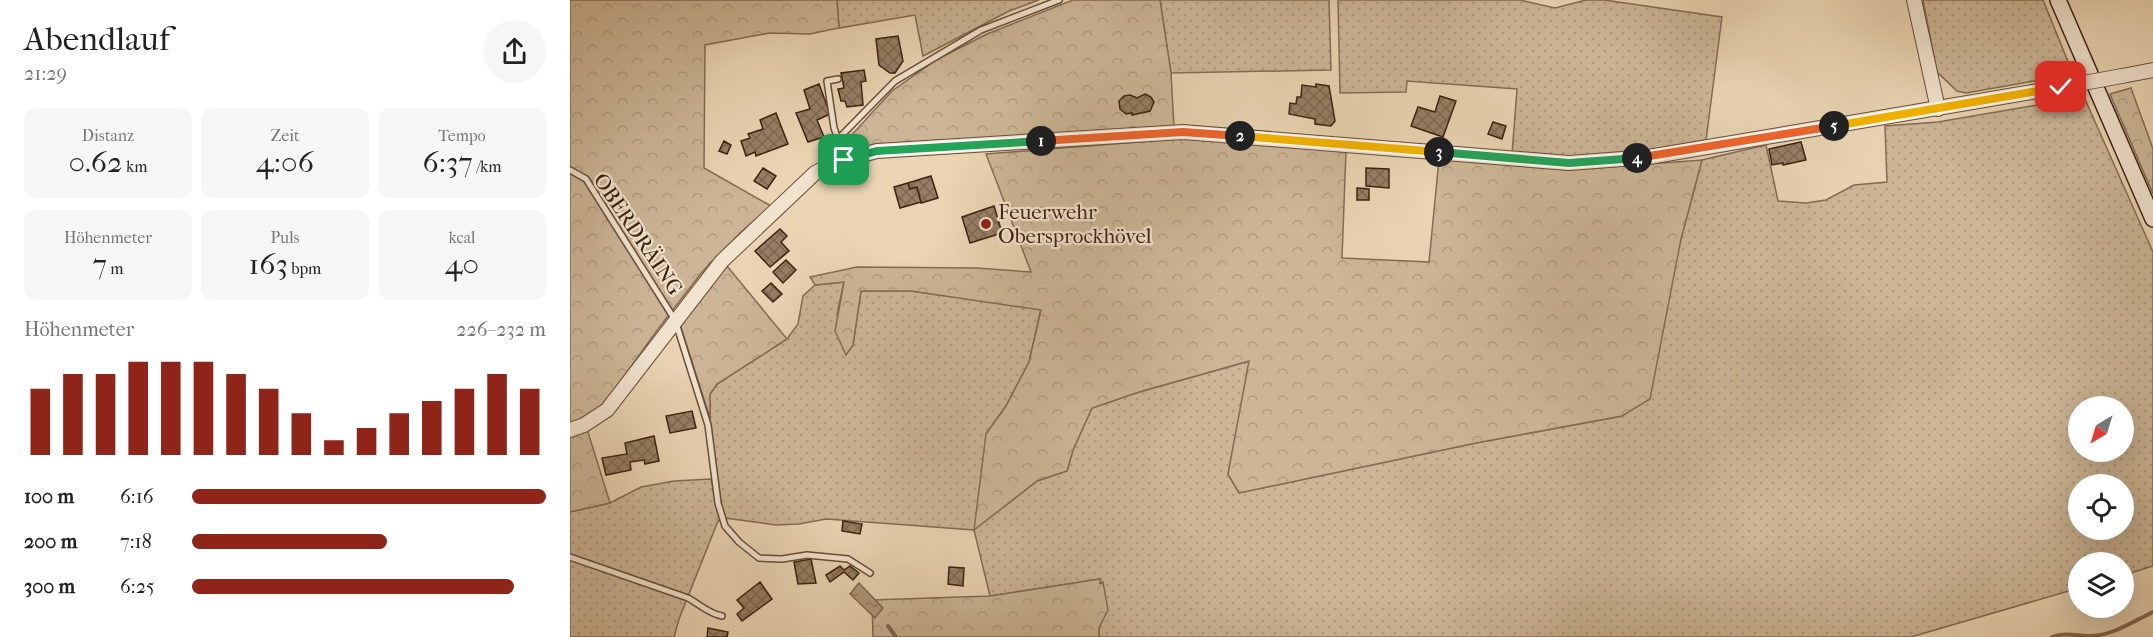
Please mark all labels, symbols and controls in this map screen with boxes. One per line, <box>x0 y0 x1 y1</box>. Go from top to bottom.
text: Abendlauf <box>24 20 170 59</box>
button: share <box>483 20 546 83</box>
pin <box>2035 61 2086 112</box>
text: 21:29 <box>24 62 67 85</box>
icon: check <box>2044 70 2077 103</box>
pin: 5 <box>1819 111 1849 141</box>
text: 5 <box>1831 116 1837 135</box>
pin: 2 <box>1225 121 1255 151</box>
text: Distanz <box>82 126 134 145</box>
text: Zeit <box>270 126 300 145</box>
text: Tempo <box>438 126 486 145</box>
pin: 1 <box>1026 126 1056 156</box>
text: 2 <box>1236 126 1244 145</box>
text: 1 <box>1038 131 1044 150</box>
pin <box>818 134 869 185</box>
pin: 3 <box>1424 137 1454 167</box>
text: 3 <box>1436 142 1442 161</box>
icon: arrive <box>827 143 860 176</box>
pin: 4 <box>1622 143 1652 173</box>
text: 0.62 <box>69 145 123 180</box>
text: 4:06 <box>256 145 314 180</box>
text: 6:37 <box>422 145 473 180</box>
text: 4 <box>1632 148 1642 167</box>
text: km <box>123 157 147 176</box>
text: /km <box>473 157 502 176</box>
street label: OBERDRÄING <box>589 169 688 299</box>
place label: Feuerwehr Obersprockhövel <box>998 200 1152 248</box>
marker: Feuerwehr Obersprockhövel <box>979 217 993 231</box>
text: Höhenmeter <box>64 228 152 247</box>
text: Puls <box>270 228 300 247</box>
text: kcal <box>449 228 475 247</box>
text: 7 <box>92 247 107 282</box>
text: 163 <box>249 247 288 282</box>
text: 40 <box>445 247 479 282</box>
text: m <box>107 259 124 278</box>
text: bpm <box>288 259 321 278</box>
text: Höhenmeter <box>24 318 134 341</box>
text: 226–232 m <box>456 318 546 341</box>
north arrow <box>2068 396 2134 462</box>
map controls <box>2068 396 2134 618</box>
button: locate <box>2068 474 2134 540</box>
text: 100 m <box>24 485 74 508</box>
text: 6:16 <box>120 485 154 508</box>
text: 200 m <box>24 530 77 553</box>
text: 7:18 <box>120 530 152 553</box>
button: layers <box>2068 552 2134 618</box>
text: 300 m <box>24 575 75 598</box>
text: 6:25 <box>120 575 155 598</box>

